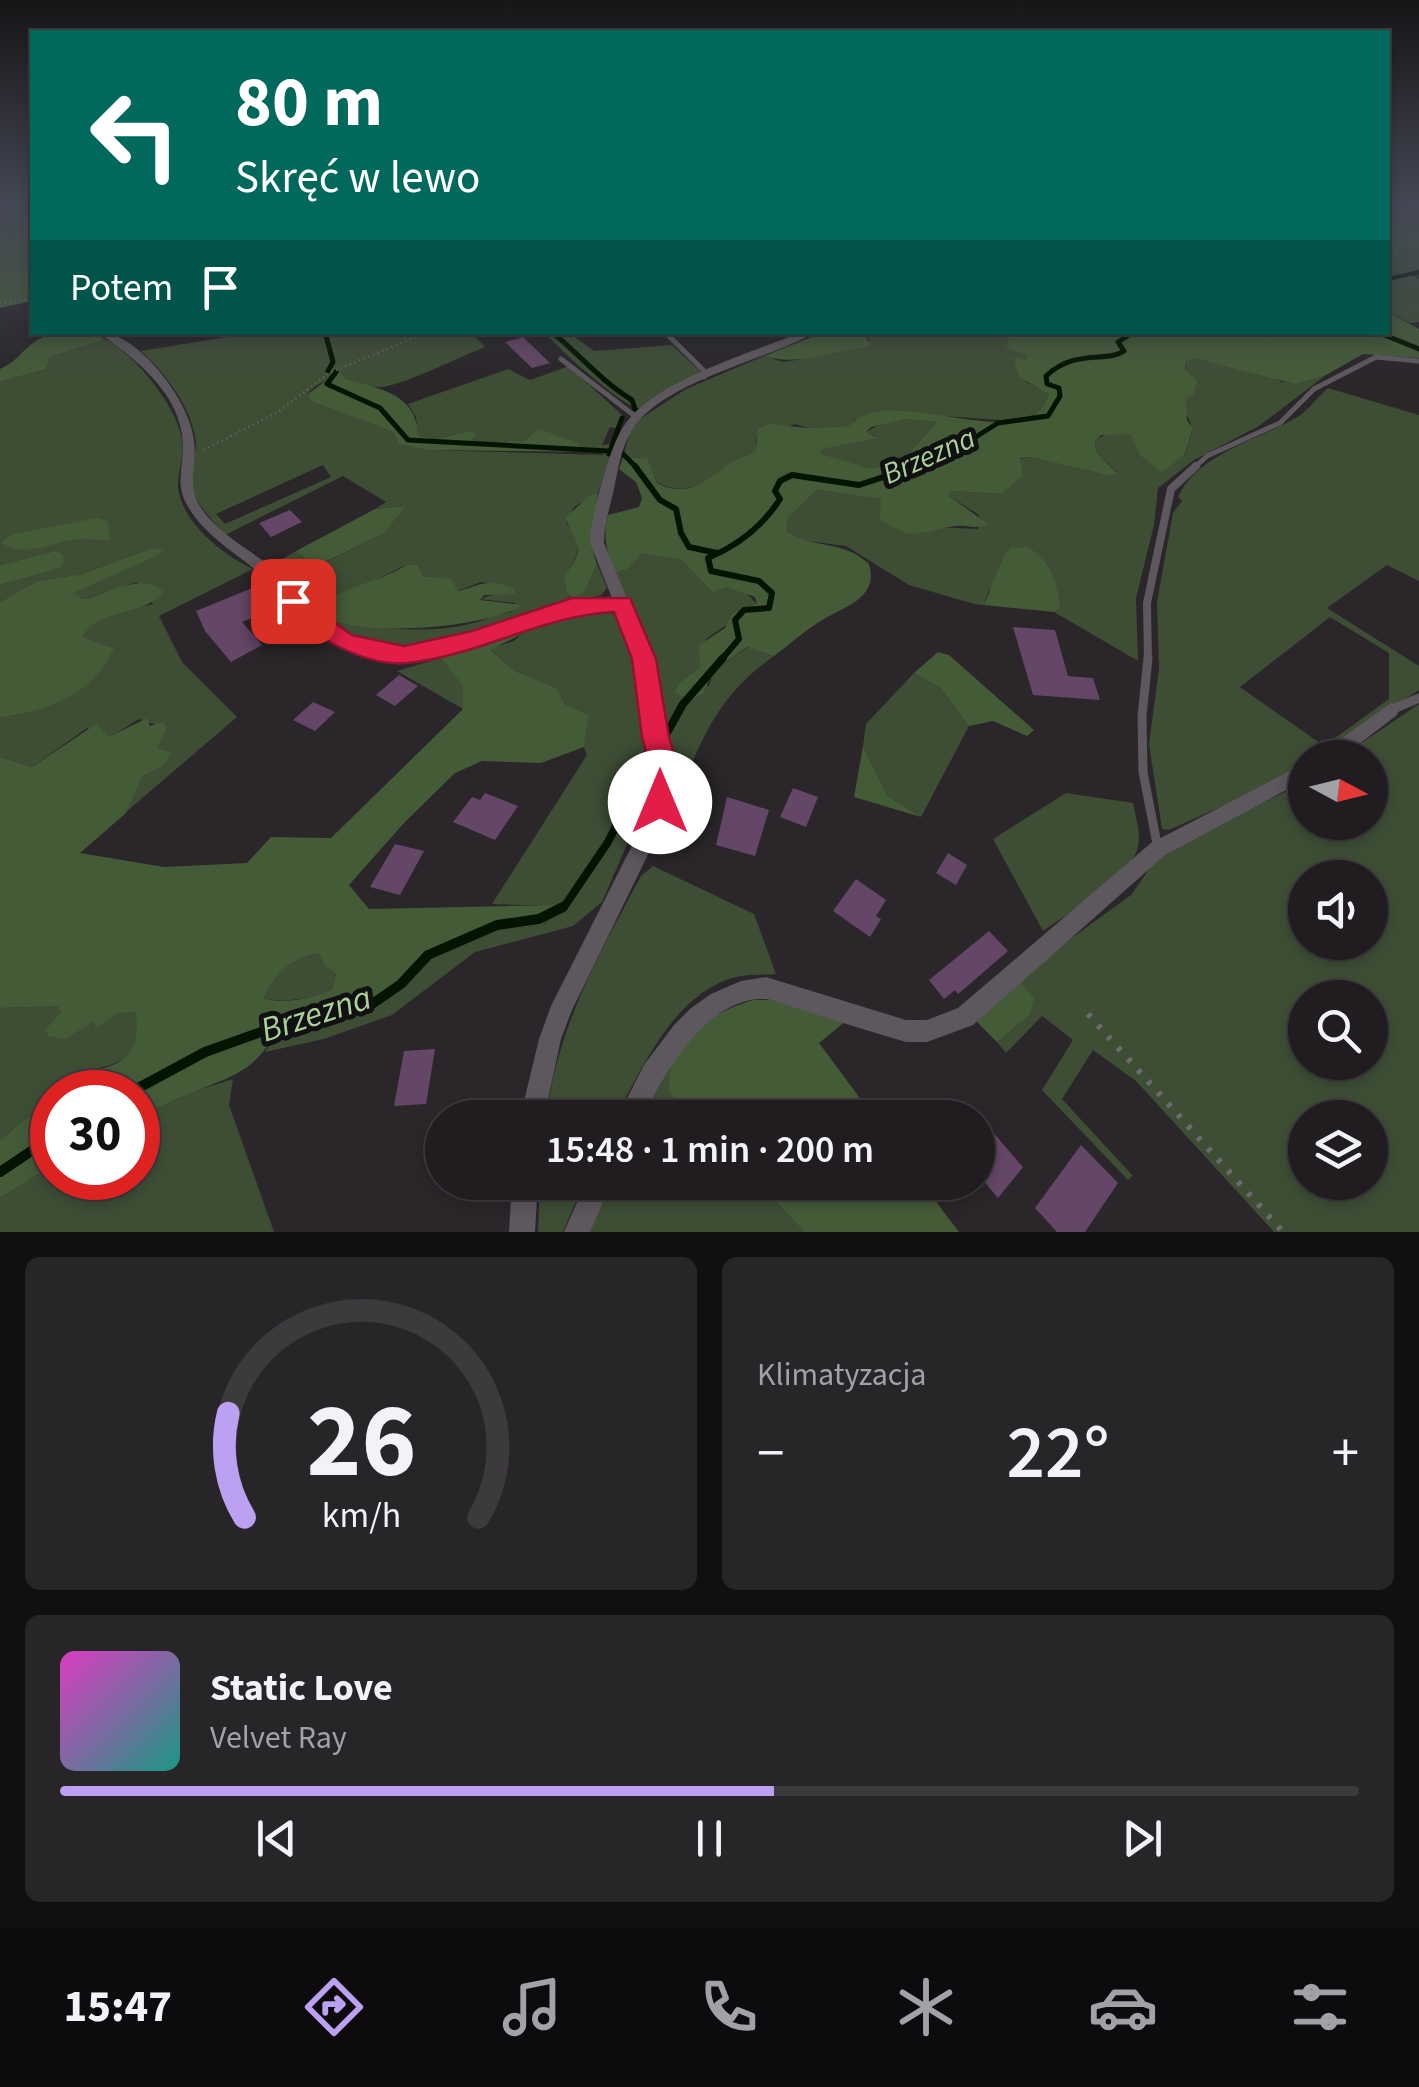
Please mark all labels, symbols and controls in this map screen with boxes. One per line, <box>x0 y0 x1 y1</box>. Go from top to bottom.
text: 80 m <box>235 53 383 153</box>
icon: left <box>70 70 200 200</box>
text: Skręć w lewo <box>235 146 480 210</box>
icon: arrive <box>193 260 248 315</box>
text: Potem <box>70 261 173 315</box>
water label: Brzezna <box>876 417 982 495</box>
pin <box>251 559 336 644</box>
icon: arrive <box>266 574 321 629</box>
north arrow <box>1288 740 1388 840</box>
map controls <box>1288 740 1388 1200</box>
position arrow <box>608 750 712 854</box>
button: sound <box>1288 860 1388 960</box>
water label: Brzezna <box>254 973 378 1055</box>
button: search <box>1288 980 1388 1080</box>
speed limit sign: 30 <box>30 1070 160 1200</box>
button: layers <box>1288 1100 1388 1200</box>
text: 15:48 · 1 min · 200 m <box>546 1123 874 1177</box>
text: Klimatyzacja <box>757 1352 926 1398</box>
text: 26 <box>306 1369 416 1517</box>
text: 22° <box>1006 1400 1110 1507</box>
text: − <box>757 1415 784 1493</box>
text: + <box>1332 1415 1359 1493</box>
text: km/h <box>321 1490 401 1541</box>
text: Static Love <box>210 1661 393 1715</box>
text: Velvet Ray <box>210 1715 347 1761</box>
icon: previous <box>249 1811 304 1866</box>
icon: pause <box>682 1811 737 1866</box>
icon: next <box>1115 1811 1170 1866</box>
icon: directions <box>299 1972 369 2042</box>
icon: music <box>497 1972 567 2042</box>
icon: phone <box>694 1972 764 2042</box>
icon: climate <box>891 1972 961 2042</box>
icon: car <box>1088 1972 1158 2042</box>
icon: filters <box>1285 1972 1355 2042</box>
text: 15:47 <box>64 1975 172 2039</box>

